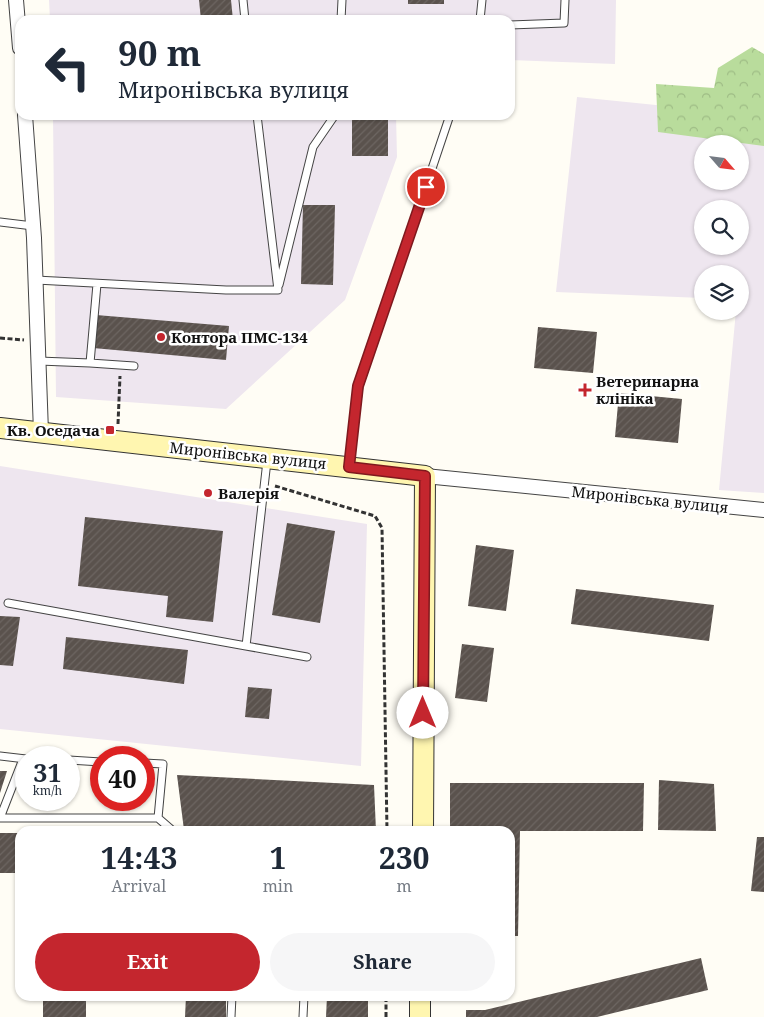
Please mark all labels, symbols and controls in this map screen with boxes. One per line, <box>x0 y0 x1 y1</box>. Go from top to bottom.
text: 90 m <box>118 29 201 76</box>
icon: left <box>35 35 100 100</box>
text: Миронівська вулиця <box>118 74 349 104</box>
north arrow <box>694 135 749 190</box>
map controls <box>694 135 749 320</box>
pin <box>405 166 447 208</box>
icon: arrive <box>412 173 440 201</box>
button: search <box>694 200 749 255</box>
button: layers <box>694 265 749 320</box>
place label: Контора ПМС-134 <box>171 327 308 347</box>
marker: Контора ПМС-134 <box>155 331 167 343</box>
place label: Ветеринарна клініка <box>596 371 699 408</box>
marker: Ветеринарна клініка <box>578 383 592 397</box>
place label: Кв. Оседача <box>7 420 100 440</box>
marker: Кв. Оседача <box>104 424 116 436</box>
street label: Миронівська вулиця <box>169 437 327 473</box>
street label: Миронівська вулиця <box>571 481 729 517</box>
place label: Валерія <box>218 483 279 503</box>
marker: Валерія <box>202 487 214 499</box>
position arrow <box>396 686 448 738</box>
speed limit sign: 40 <box>90 746 155 811</box>
text: 31 <box>33 755 62 789</box>
text: km/h <box>33 782 62 799</box>
text: 14:43 <box>100 837 177 878</box>
text: 1 <box>270 837 286 878</box>
text: 230 <box>379 837 430 878</box>
text: Arrival <box>112 875 166 897</box>
text: min <box>263 875 293 897</box>
text: m <box>397 875 412 897</box>
button: Exit <box>35 933 260 991</box>
button: Share <box>270 933 495 991</box>

